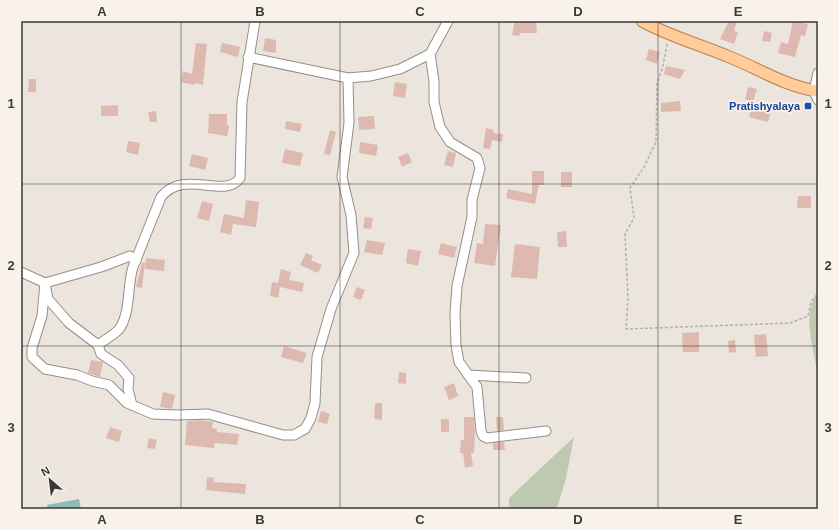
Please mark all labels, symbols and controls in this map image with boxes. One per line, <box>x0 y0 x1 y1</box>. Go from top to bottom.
text: A <box>97 4 107 19</box>
text: B <box>255 4 265 19</box>
text: C <box>415 4 425 19</box>
text: D <box>573 4 583 19</box>
text: E <box>734 4 743 19</box>
text: 1 <box>7 96 15 111</box>
text: 1 <box>824 96 832 111</box>
place label: Pratishyalaya <box>729 100 801 112</box>
marker: Pratishyalaya <box>803 101 813 111</box>
text: 2 <box>7 258 15 273</box>
text: 2 <box>824 258 832 273</box>
text: 3 <box>7 420 15 435</box>
text: 3 <box>824 420 832 435</box>
north arrow <box>30 460 70 500</box>
text: N <box>39 464 52 478</box>
text: A <box>97 512 107 527</box>
text: B <box>255 512 265 527</box>
text: C <box>415 512 425 527</box>
text: D <box>573 512 583 527</box>
text: E <box>734 512 743 527</box>

